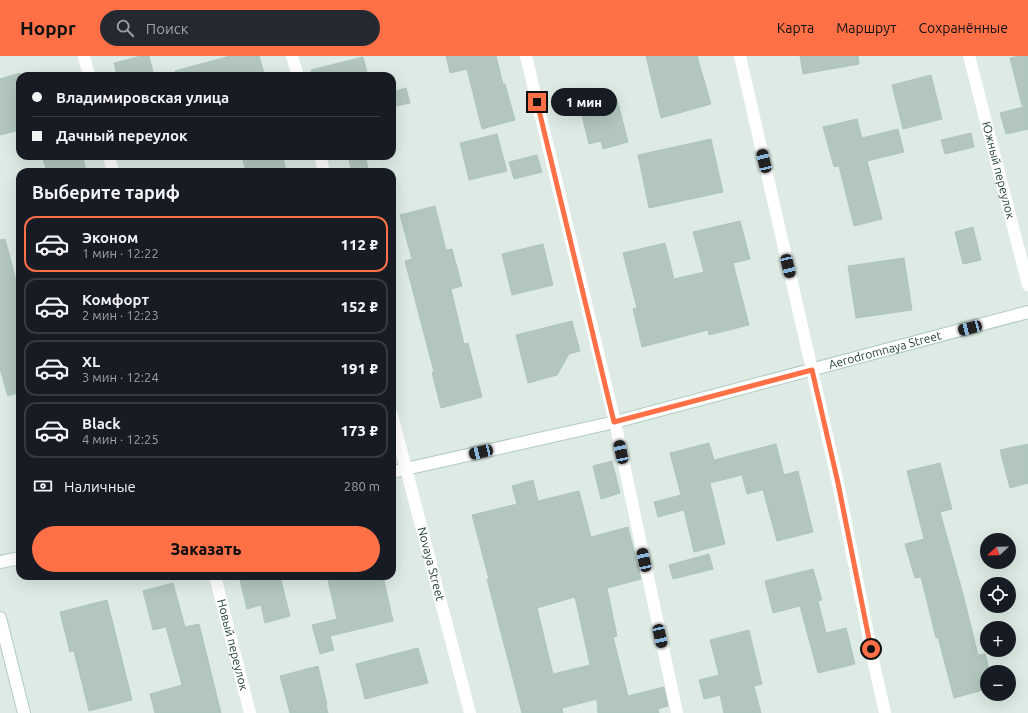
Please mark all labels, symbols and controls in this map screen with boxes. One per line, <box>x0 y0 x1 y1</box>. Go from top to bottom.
search box <box>100 10 380 46</box>
text: Hoppr <box>20 17 76 39</box>
icon: search <box>114 17 136 39</box>
text: Поиск <box>146 20 189 37</box>
text: Карта <box>777 20 814 36</box>
text: Маршрут <box>836 20 897 36</box>
text: Сохранённые <box>919 20 1008 36</box>
callout: 1 мин <box>551 88 617 116</box>
text: Владимировская улица <box>56 89 229 106</box>
route end <box>528 93 546 111</box>
text: 1 мин <box>566 95 602 109</box>
street label: Южный переулок <box>980 120 1018 220</box>
text: Дачный переулок <box>56 127 188 144</box>
car <box>755 148 773 174</box>
text: Выберите тариф <box>32 182 180 202</box>
icon: car <box>34 226 70 262</box>
text: Эконом <box>82 229 138 246</box>
text: 112 ₽ <box>341 236 378 253</box>
text: 1 мин · 12:22 <box>82 246 159 260</box>
car <box>779 253 797 279</box>
icon: car <box>34 288 70 324</box>
text: Комфорт <box>82 291 149 308</box>
text: 152 ₽ <box>341 298 378 315</box>
text: 2 мин · 12:23 <box>82 308 159 322</box>
car <box>957 319 983 337</box>
street label: Aerodromnaya Street <box>827 328 943 371</box>
icon: car <box>34 350 70 386</box>
text: XL <box>82 353 100 370</box>
text: 191 ₽ <box>341 360 378 377</box>
text: 3 мин · 12:24 <box>82 370 159 384</box>
icon: car <box>34 412 70 448</box>
text: Black <box>82 415 121 432</box>
text: 173 ₽ <box>341 422 378 439</box>
text: 4 мин · 12:25 <box>82 432 159 446</box>
car <box>613 439 629 465</box>
car <box>468 443 494 461</box>
icon: cash <box>32 475 54 497</box>
text: Наличные <box>64 478 136 495</box>
text: 280 m <box>344 479 380 493</box>
button: Заказать <box>32 526 380 572</box>
street label: Novaya Street <box>416 526 447 602</box>
north arrow <box>980 533 1016 569</box>
map controls <box>980 533 1016 701</box>
car <box>636 547 652 573</box>
button: locate <box>980 577 1016 613</box>
street label: Новый переулок <box>215 598 251 692</box>
button: + <box>980 621 1016 657</box>
car <box>652 623 668 649</box>
route start <box>862 640 880 658</box>
button: − <box>980 665 1016 701</box>

